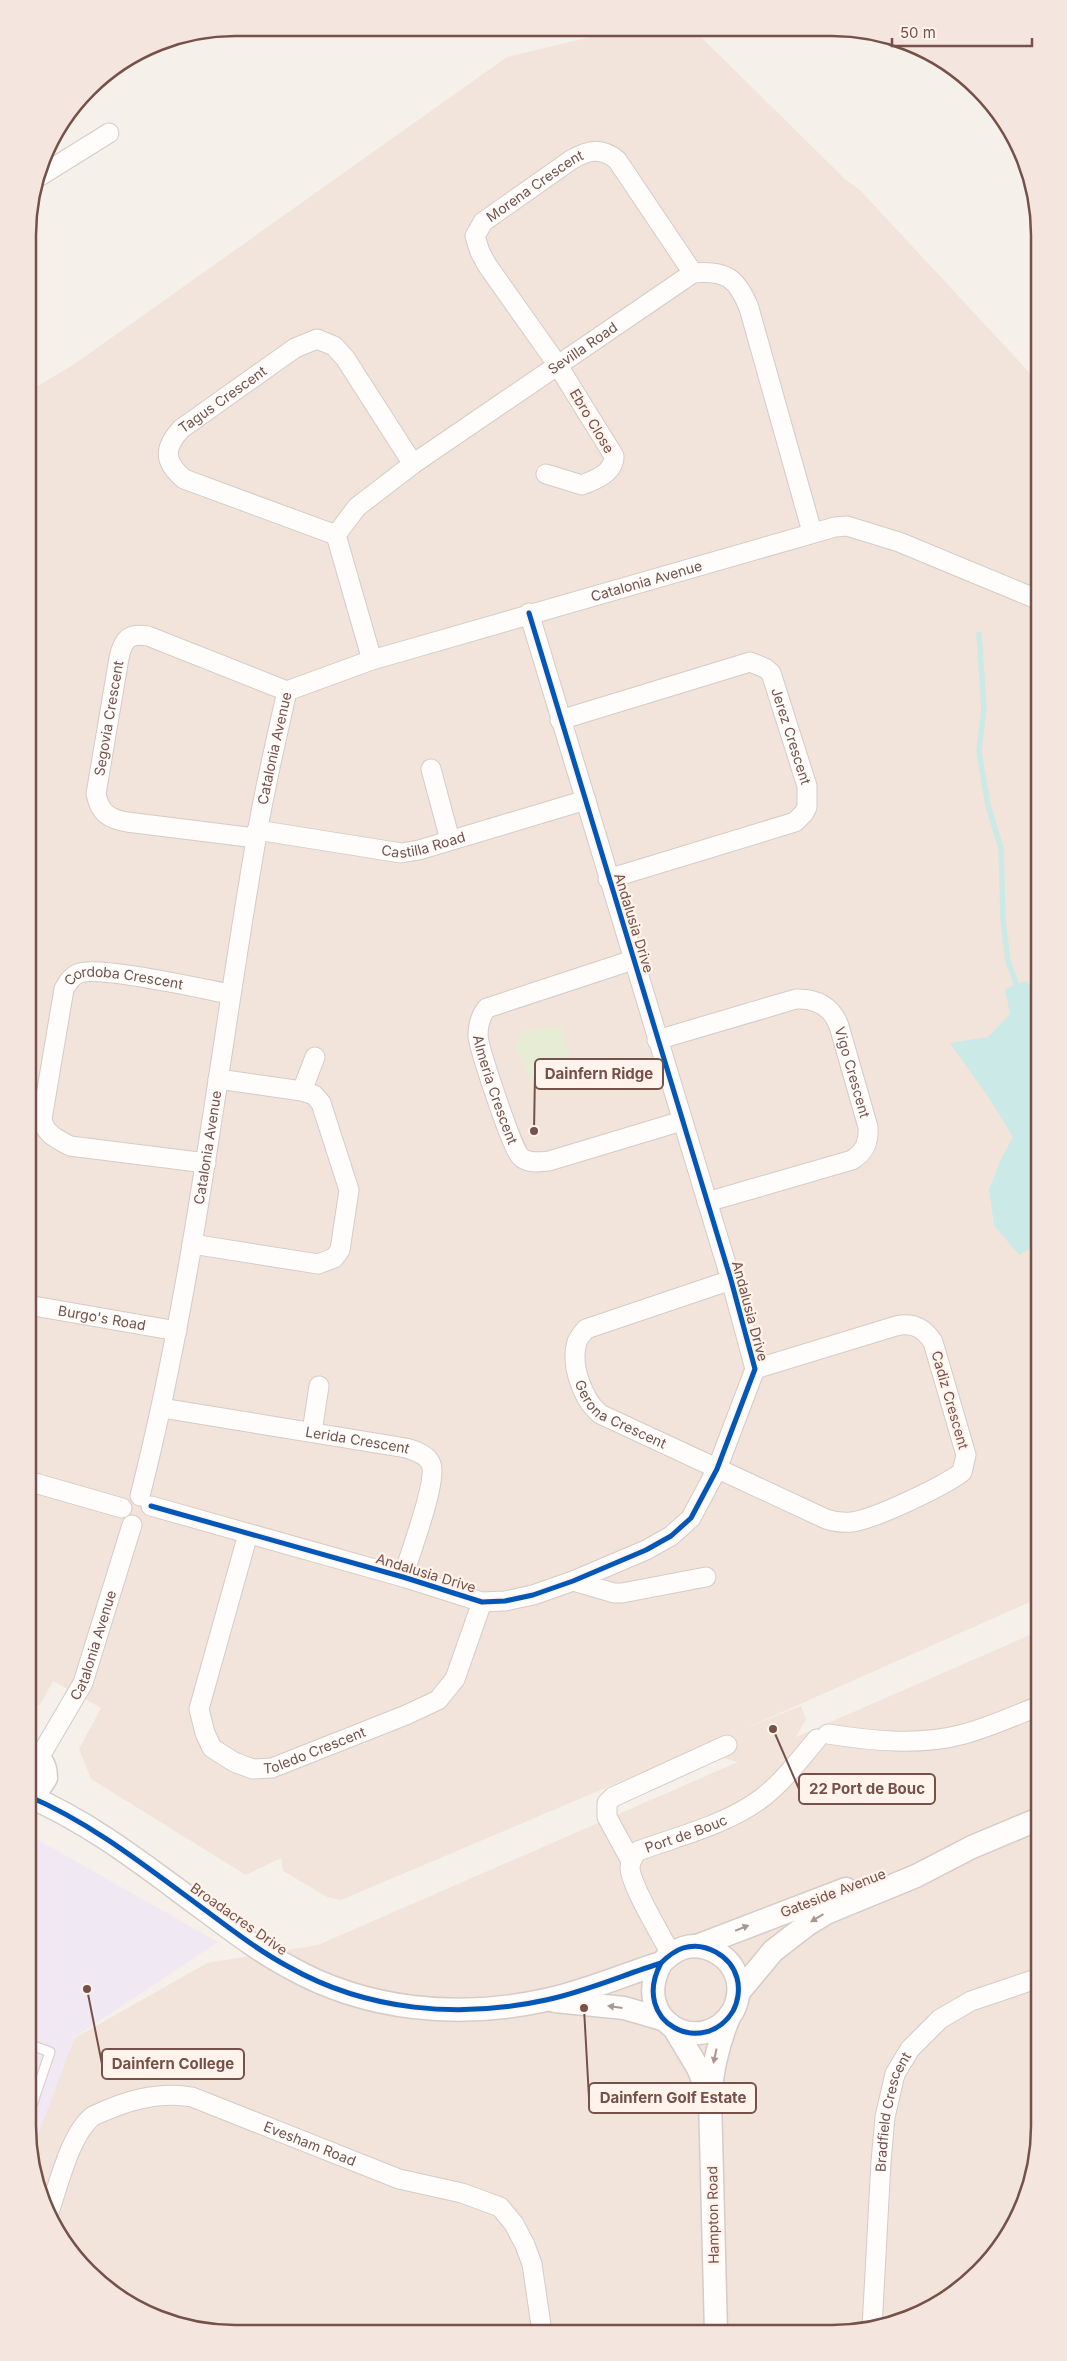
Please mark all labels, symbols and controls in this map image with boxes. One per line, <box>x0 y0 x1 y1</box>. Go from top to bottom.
scale bar <box>892 15 1032 47</box>
text: 50 m <box>900 23 936 42</box>
street label: Morena Crescent <box>483 146 586 225</box>
street label: Sevilla Road <box>544 318 620 378</box>
street label: Tagus Crescent <box>175 362 270 436</box>
street label: Ebro Close <box>567 386 618 456</box>
street label: Catalonia Avenue <box>589 557 704 605</box>
street label: Segovia Crescent <box>90 659 126 777</box>
street label: Jerez Crescent <box>768 686 815 787</box>
street label: Catalonia Avenue <box>253 690 295 806</box>
street label: Castilla Road <box>380 828 467 861</box>
street label: Andalusia Drive <box>611 871 658 975</box>
street label: Cordoba Crescent <box>60 963 185 993</box>
street label: Vigo Crescent <box>832 1025 874 1120</box>
street label: Almeria Crescent <box>470 1033 522 1147</box>
callout: Dainfern Ridge <box>535 1059 663 1089</box>
text: Dainfern Ridge <box>545 1064 653 1083</box>
street label: Catalonia Avenue <box>190 1089 224 1206</box>
street label: Andalusia Drive <box>729 1259 772 1363</box>
street label: Burgo's Road <box>57 1301 147 1333</box>
street label: Cadiz Crescent <box>928 1349 973 1451</box>
street label: Gerona Crescent <box>572 1377 670 1452</box>
street label: Lerida Crescent <box>304 1423 412 1457</box>
street label: Andalusia Drive <box>374 1549 478 1596</box>
street label: Catalonia Avenue <box>66 1588 119 1703</box>
street label: Toledo Crescent <box>263 1723 368 1776</box>
callout: 22 Port de Bouc <box>799 1774 935 1804</box>
text: 22 Port de Bouc <box>809 1779 925 1798</box>
street label: Port de Bouc <box>643 1811 730 1856</box>
street label: Gateside Avenue <box>778 1865 888 1920</box>
street label: Broadacres Drive <box>188 1879 291 1958</box>
one-way arrow <box>810 1914 824 1923</box>
one-way arrow <box>735 1923 749 1931</box>
one-way arrow <box>607 2003 623 2011</box>
street label: Bradfield Crescent <box>871 2048 914 2172</box>
callout: Dainfern College <box>102 2049 244 2079</box>
one-way arrow <box>711 2049 719 2064</box>
text: Dainfern College <box>112 2054 234 2073</box>
callout: Dainfern Golf Estate <box>589 2083 756 2113</box>
text: Dainfern Golf Estate <box>600 2088 746 2107</box>
street label: Evesham Road <box>261 2117 359 2169</box>
street label: Hampton Road <box>703 2166 722 2264</box>

